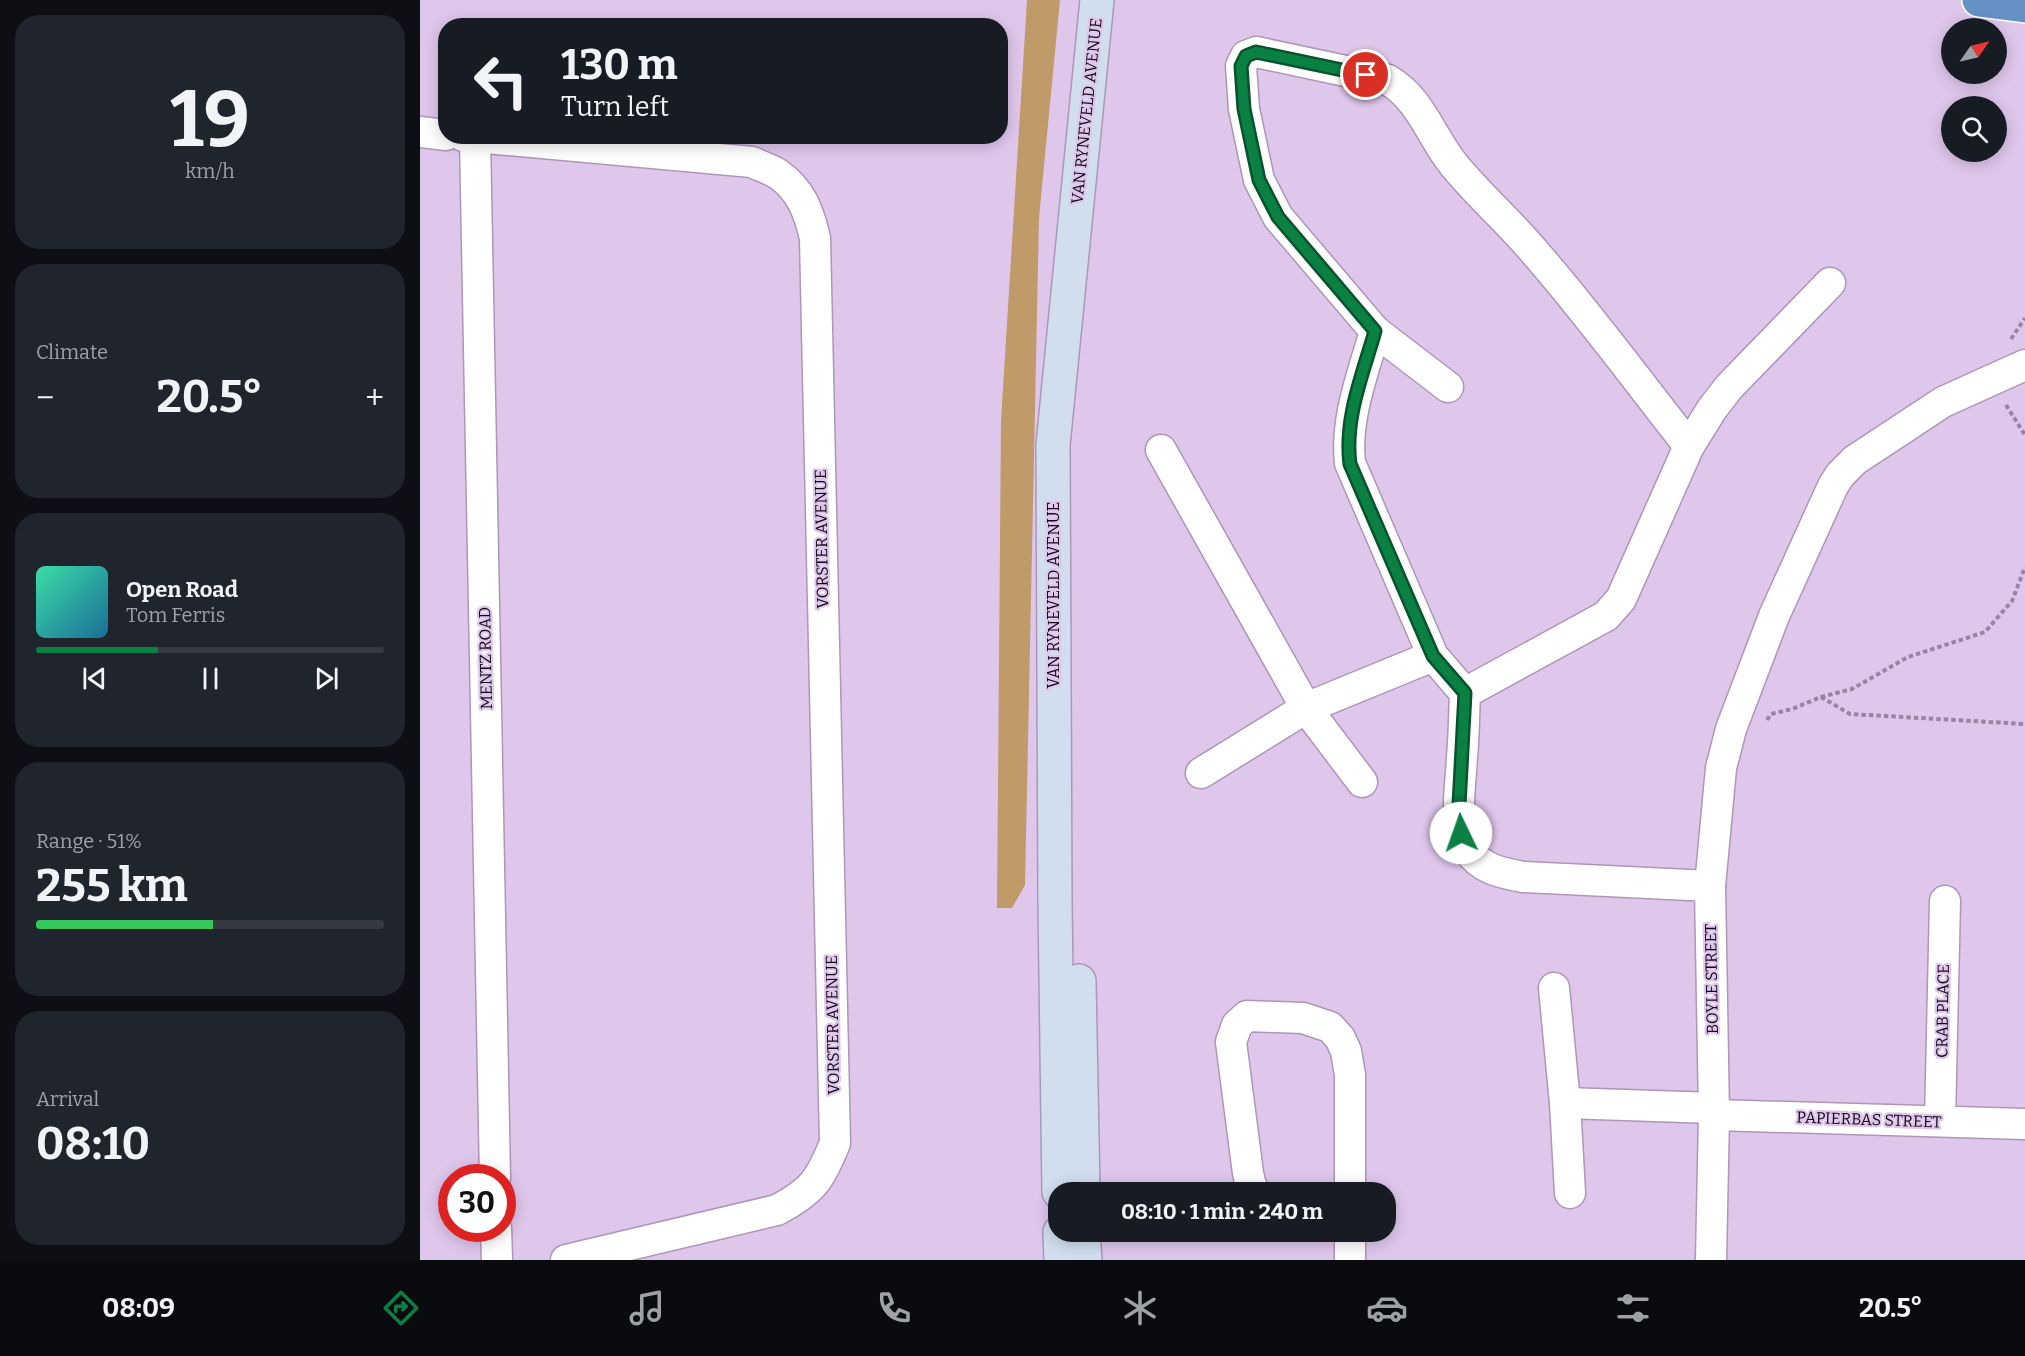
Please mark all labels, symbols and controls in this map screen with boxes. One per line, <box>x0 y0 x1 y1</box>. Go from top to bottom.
street label: VAN RYNEVELD AVENUE <box>1067 17 1106 205</box>
north arrow <box>1941 18 2007 84</box>
map controls <box>1941 18 2007 162</box>
text: 130 m <box>561 40 678 90</box>
icon: left <box>462 42 540 120</box>
pin <box>1340 49 1391 100</box>
icon: arrive <box>1349 58 1382 91</box>
text: 19 <box>170 73 250 167</box>
text: Turn left <box>561 91 669 123</box>
button: search <box>1941 96 2007 162</box>
text: km/h <box>185 159 235 183</box>
text: Climate <box>36 340 108 364</box>
text: 20.5° <box>157 370 263 424</box>
text: − <box>36 378 54 418</box>
text: + <box>365 378 384 418</box>
street label: VORSTER AVENUE <box>811 469 832 609</box>
street label: VAN RYNEVELD AVENUE <box>1044 502 1063 688</box>
text: Open Road <box>126 576 238 603</box>
text: Tom Ferris <box>126 603 225 627</box>
street label: MENTZ ROAD <box>475 607 496 709</box>
icon: previous <box>78 662 111 695</box>
icon: pause <box>194 662 227 695</box>
icon: next <box>310 662 343 695</box>
position arrow <box>1429 801 1493 865</box>
text: Range · 51% <box>36 829 142 853</box>
text: 255 km <box>36 859 188 913</box>
street label: BOYLE STREET <box>1701 924 1722 1034</box>
street label: VORSTER AVENUE <box>822 955 843 1095</box>
street label: CRAB PLACE <box>1932 964 1953 1058</box>
text: Arrival <box>36 1087 99 1111</box>
street label: PAPIERBAS STREET <box>1796 1107 1942 1132</box>
text: 08:10 <box>36 1117 150 1171</box>
speed limit sign: 30 <box>438 1164 516 1242</box>
text: 08:10 · 1 min · 240 m <box>1121 1198 1323 1225</box>
icon: directions <box>380 1287 422 1329</box>
icon: music <box>626 1287 668 1329</box>
icon: phone <box>873 1287 915 1329</box>
icon: climate <box>1119 1287 1161 1329</box>
icon: car <box>1366 1287 1408 1329</box>
icon: filters <box>1612 1287 1654 1329</box>
text: 08:09 <box>102 1292 175 1324</box>
text: 20.5° <box>1859 1292 1923 1324</box>

